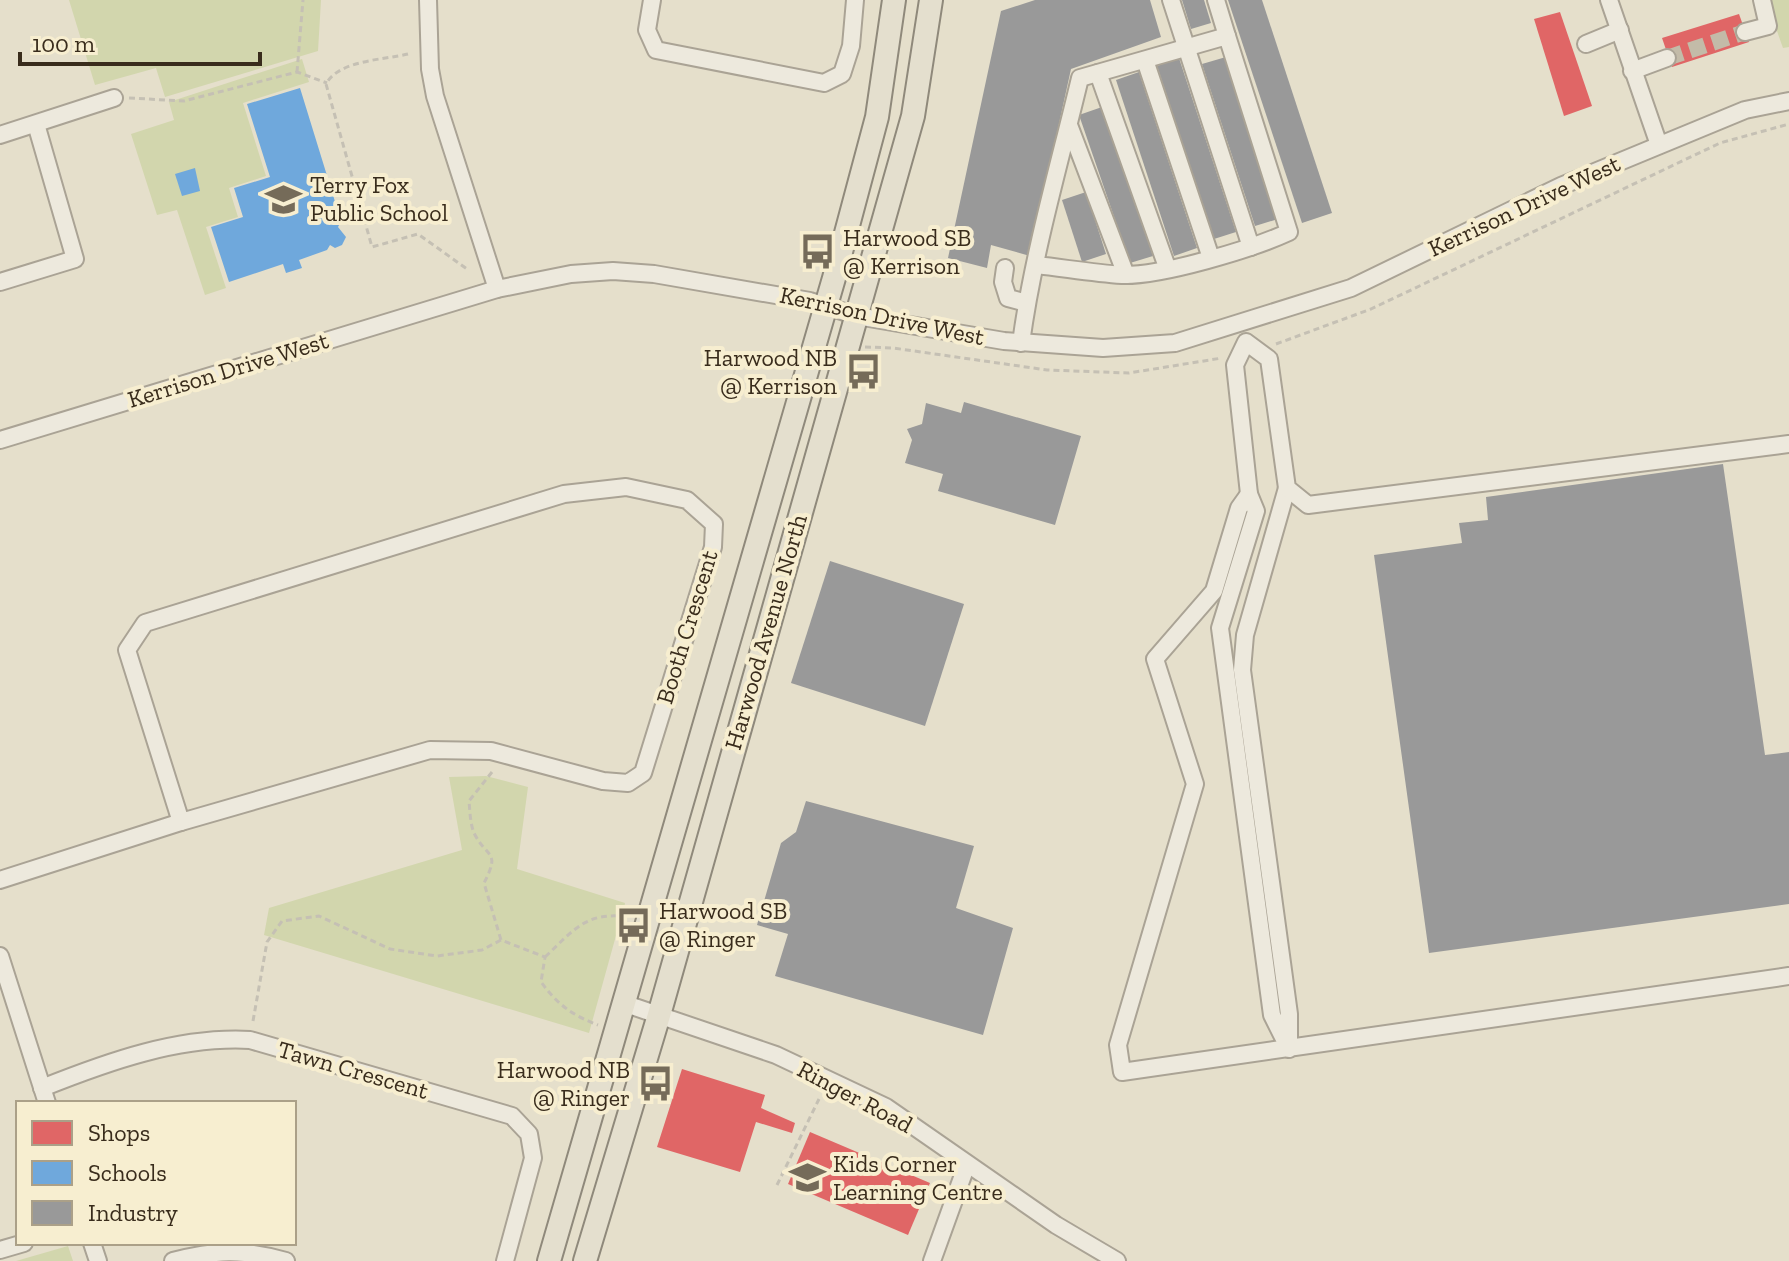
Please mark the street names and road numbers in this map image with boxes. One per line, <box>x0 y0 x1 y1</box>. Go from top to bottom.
street label: Kerrison Drive West <box>1423 148 1624 263</box>
street label: Kerrison Drive West <box>777 280 987 351</box>
street label: Kerrison Drive West <box>124 325 332 414</box>
street label: Harwood Avenue North <box>718 510 813 753</box>
street label: Booth Crescent <box>649 546 724 707</box>
street label: Tawn Crescent <box>274 1034 432 1105</box>
street label: Ringer Road <box>793 1054 918 1139</box>

